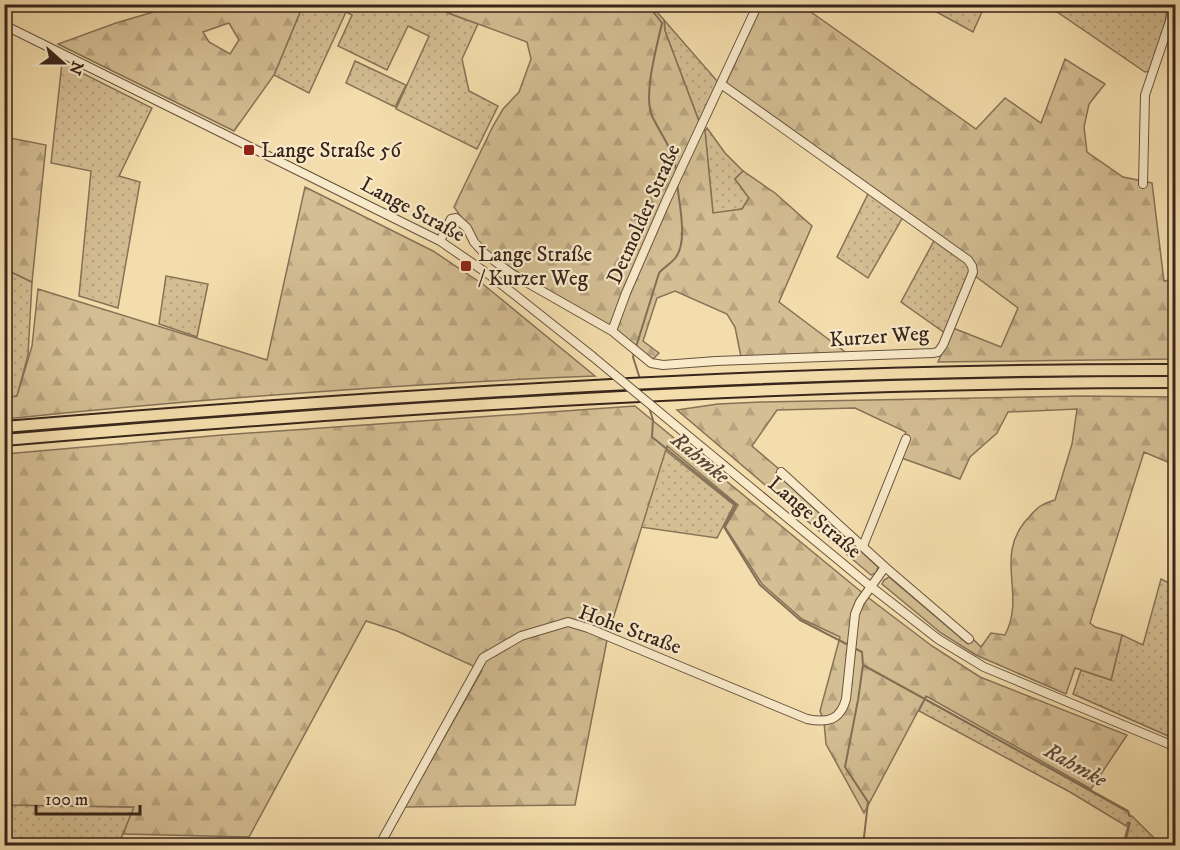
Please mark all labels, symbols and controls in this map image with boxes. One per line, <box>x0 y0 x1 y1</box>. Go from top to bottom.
north arrow <box>33 33 93 93</box>
text: N <box>64 58 88 78</box>
place label: Lange Straße 56 <box>261 138 402 164</box>
street label: Detmolder Straße <box>601 140 687 288</box>
marker: Lange Straße 56 <box>242 143 256 157</box>
street label: Lange Straße <box>356 172 469 248</box>
place label: Lange Straße / Kurzer Weg <box>478 242 593 292</box>
marker: Lange Straße / Kurzer Weg <box>459 259 473 273</box>
street label: Kurzer Weg <box>828 320 931 353</box>
water label: Rahmke <box>665 426 735 490</box>
street label: Lange Straße <box>762 471 867 565</box>
street label: Hohe Straße <box>575 599 685 661</box>
water label: Rahmke <box>1038 737 1112 794</box>
scale bar <box>36 778 140 816</box>
text: 100 m <box>45 789 88 811</box>

